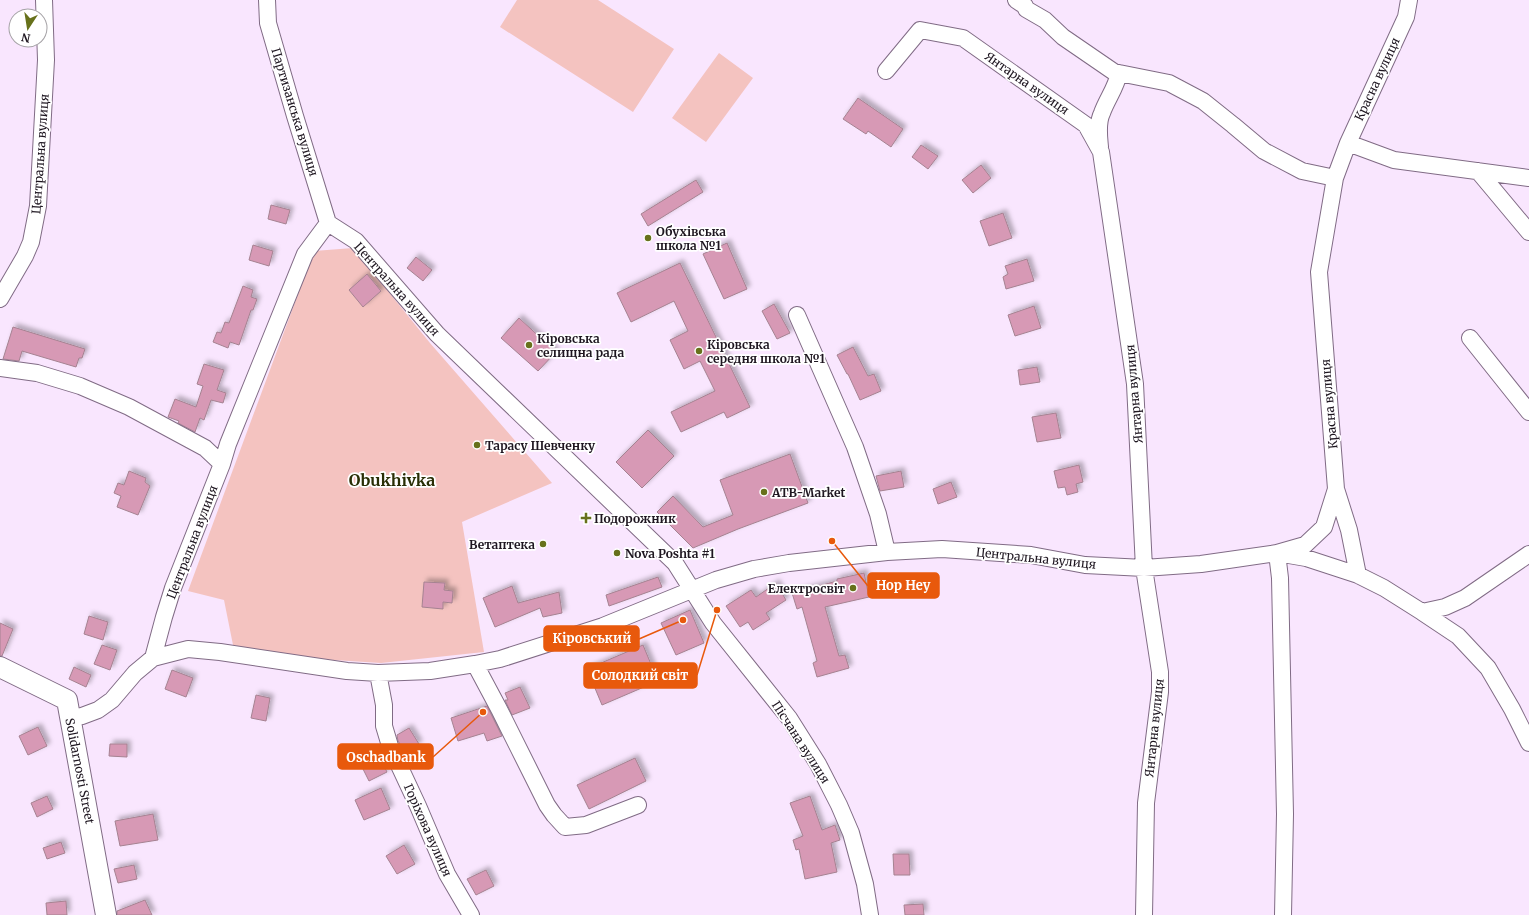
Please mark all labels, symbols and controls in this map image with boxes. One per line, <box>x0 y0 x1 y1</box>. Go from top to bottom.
north arrow <box>8 8 48 48</box>
text: N <box>20 30 32 46</box>
street label: Красна вулиця <box>1351 35 1403 123</box>
street label: Партизанська вулиця <box>268 46 322 178</box>
street label: Янтарна вулиця <box>982 48 1072 118</box>
street label: Центральна вулиця <box>28 93 52 215</box>
place label: Обухівська школа №1 <box>656 224 726 253</box>
marker: Обухівська школа №1 <box>643 233 653 243</box>
street label: Центральна вулиця <box>351 239 443 339</box>
place label: Кіровська селищна рада <box>537 331 624 360</box>
place label: Кіровська середня школа №1 <box>707 337 825 366</box>
marker: Кіровська селищна рада <box>524 340 534 350</box>
street label: Янтарна вулиця <box>1122 344 1146 444</box>
marker: Кіровська середня школа №1 <box>694 346 704 356</box>
street label: Красна вулиця <box>1318 358 1340 450</box>
place label: Тарасу Шевченку <box>485 438 596 453</box>
marker: Тарасу Шевченку <box>472 440 482 450</box>
district label: Obukhivka <box>349 470 435 490</box>
street label: Центральна вулиця <box>163 483 221 601</box>
place label: ATB-Market <box>771 485 846 500</box>
marker: ATB-Market <box>759 487 769 497</box>
place label: Подорожник <box>594 511 676 526</box>
marker: Подорожник <box>581 513 591 523</box>
place label: Ветаптека <box>469 537 535 552</box>
marker: Ветаптека <box>538 539 548 549</box>
street label: Центральна вулиця <box>975 544 1097 572</box>
place label: Nova Poshta #1 <box>625 546 715 561</box>
marker: Nova Poshta #1 <box>612 548 622 558</box>
callout: Hop Hey <box>868 573 939 598</box>
text: Hop Hey <box>876 577 931 594</box>
place label: Електросвіт <box>768 581 846 596</box>
marker: Електросвіт <box>848 583 858 593</box>
callout: Кіровський <box>544 626 639 651</box>
text: Кіровський <box>553 630 631 647</box>
callout: Солодкий світ <box>584 663 697 688</box>
text: Солодкий світ <box>592 667 688 684</box>
street label: Янтарна вулиця <box>1141 678 1167 778</box>
street label: Пісчана вулиця <box>769 698 833 786</box>
street label: Solidarnosti Street <box>62 717 98 826</box>
callout: Oschadbank <box>338 744 433 769</box>
text: Oschadbank <box>346 749 426 766</box>
street label: Горіхова вулиця <box>401 781 455 879</box>

